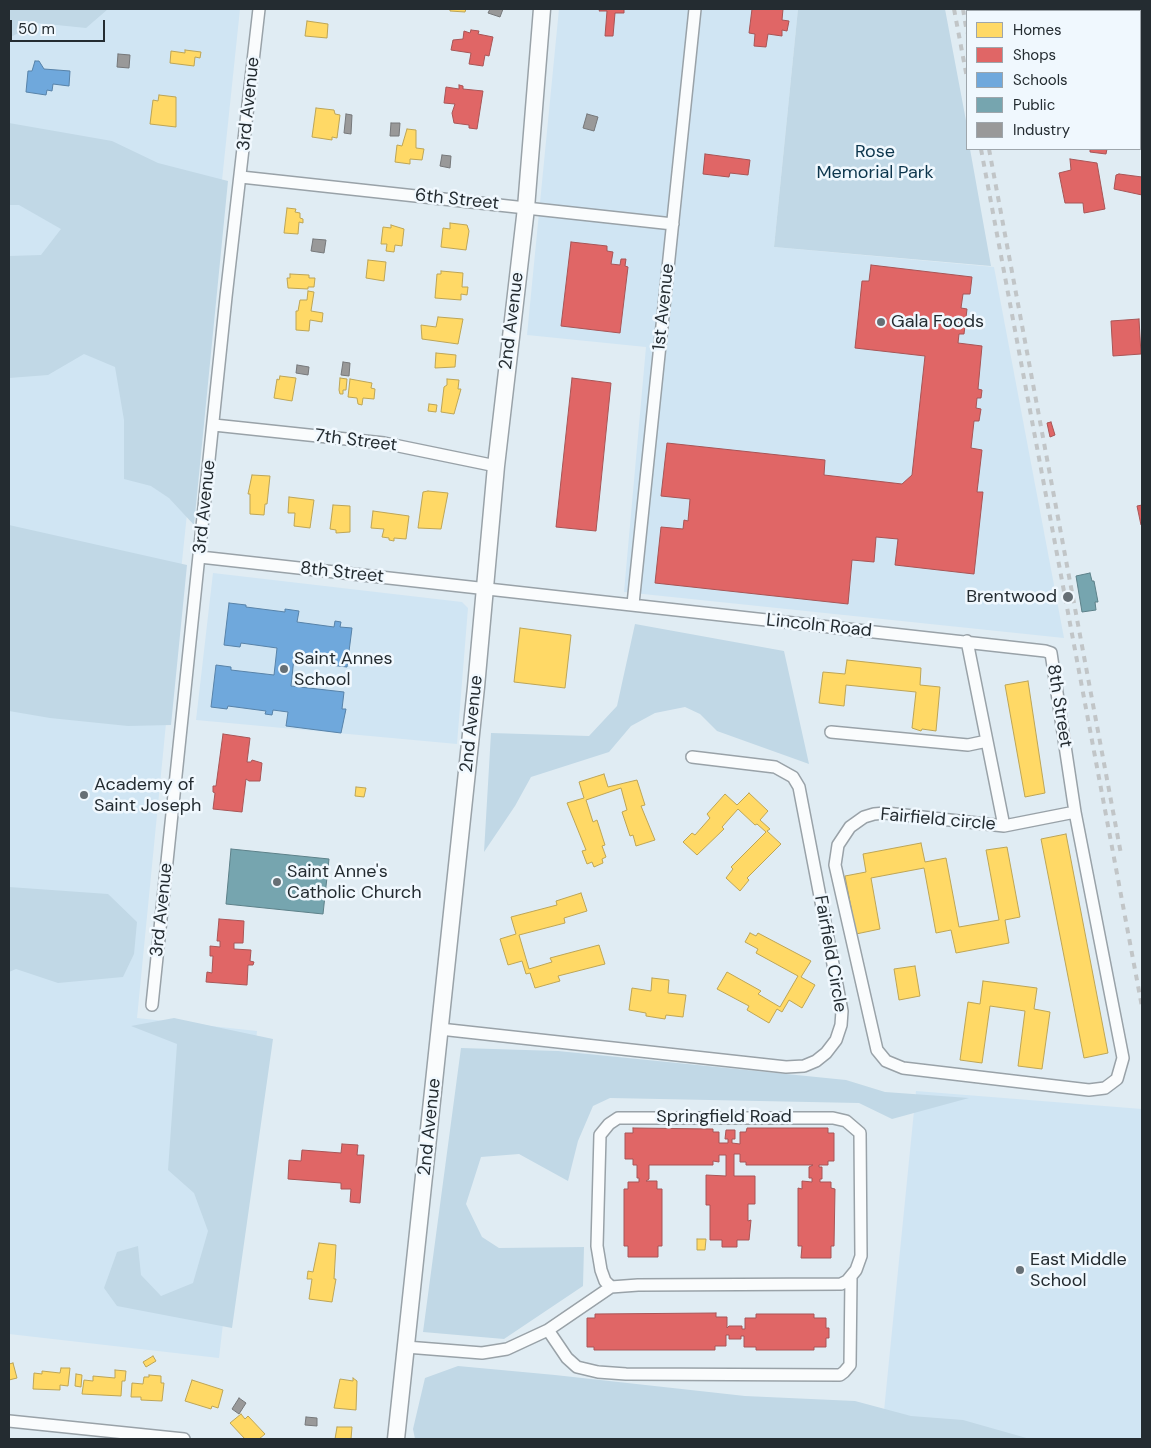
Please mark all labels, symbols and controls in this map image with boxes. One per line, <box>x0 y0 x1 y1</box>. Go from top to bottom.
scale bar <box>12 10 108 42</box>
legend <box>966 10 1141 150</box>
text: 50 m <box>18 19 55 39</box>
text: Homes <box>1013 20 1062 40</box>
text: Shops <box>1013 45 1056 65</box>
street label: 3rd Avenue <box>233 56 265 152</box>
text: Schools <box>1013 70 1068 90</box>
text: Public <box>1013 95 1055 115</box>
text: Industry <box>1013 120 1070 140</box>
park label: Rose Memorial Park <box>816 141 934 183</box>
street label: 6th Street <box>414 185 500 215</box>
street label: 1st Avenue <box>649 262 679 352</box>
street label: 2nd Avenue <box>495 271 529 371</box>
place label: Gala Foods <box>891 311 984 333</box>
marker: Gala Foods <box>875 316 887 328</box>
street label: 7th Street <box>314 425 398 457</box>
street label: 3rd Avenue <box>189 459 221 555</box>
street label: 8th Street <box>299 558 385 588</box>
place label: Brentwood <box>966 586 1057 608</box>
marker: Brentwood <box>1061 590 1075 604</box>
street label: Lincoln Road <box>765 610 873 642</box>
place label: Saint Annes School <box>294 648 393 691</box>
marker: Saint Annes School <box>278 663 290 675</box>
street label: 8th Street <box>1042 663 1076 749</box>
street label: 2nd Avenue <box>456 674 488 774</box>
place label: Academy of Saint Joseph <box>94 774 201 816</box>
marker: Academy of Saint Joseph <box>78 789 90 801</box>
street label: Fairfield circle <box>879 804 997 836</box>
place label: Saint Anne's Catholic Church <box>287 861 421 904</box>
street label: 3rd Avenue <box>146 862 178 958</box>
marker: Saint Anne's Catholic Church <box>271 876 283 888</box>
street label: Fairfield Circle <box>809 894 851 1014</box>
street label: 2nd Avenue <box>414 1077 446 1177</box>
street label: Springfield Road <box>656 1106 792 1128</box>
place label: East Middle School <box>1030 1249 1127 1292</box>
marker: East Middle School <box>1014 1264 1026 1276</box>

